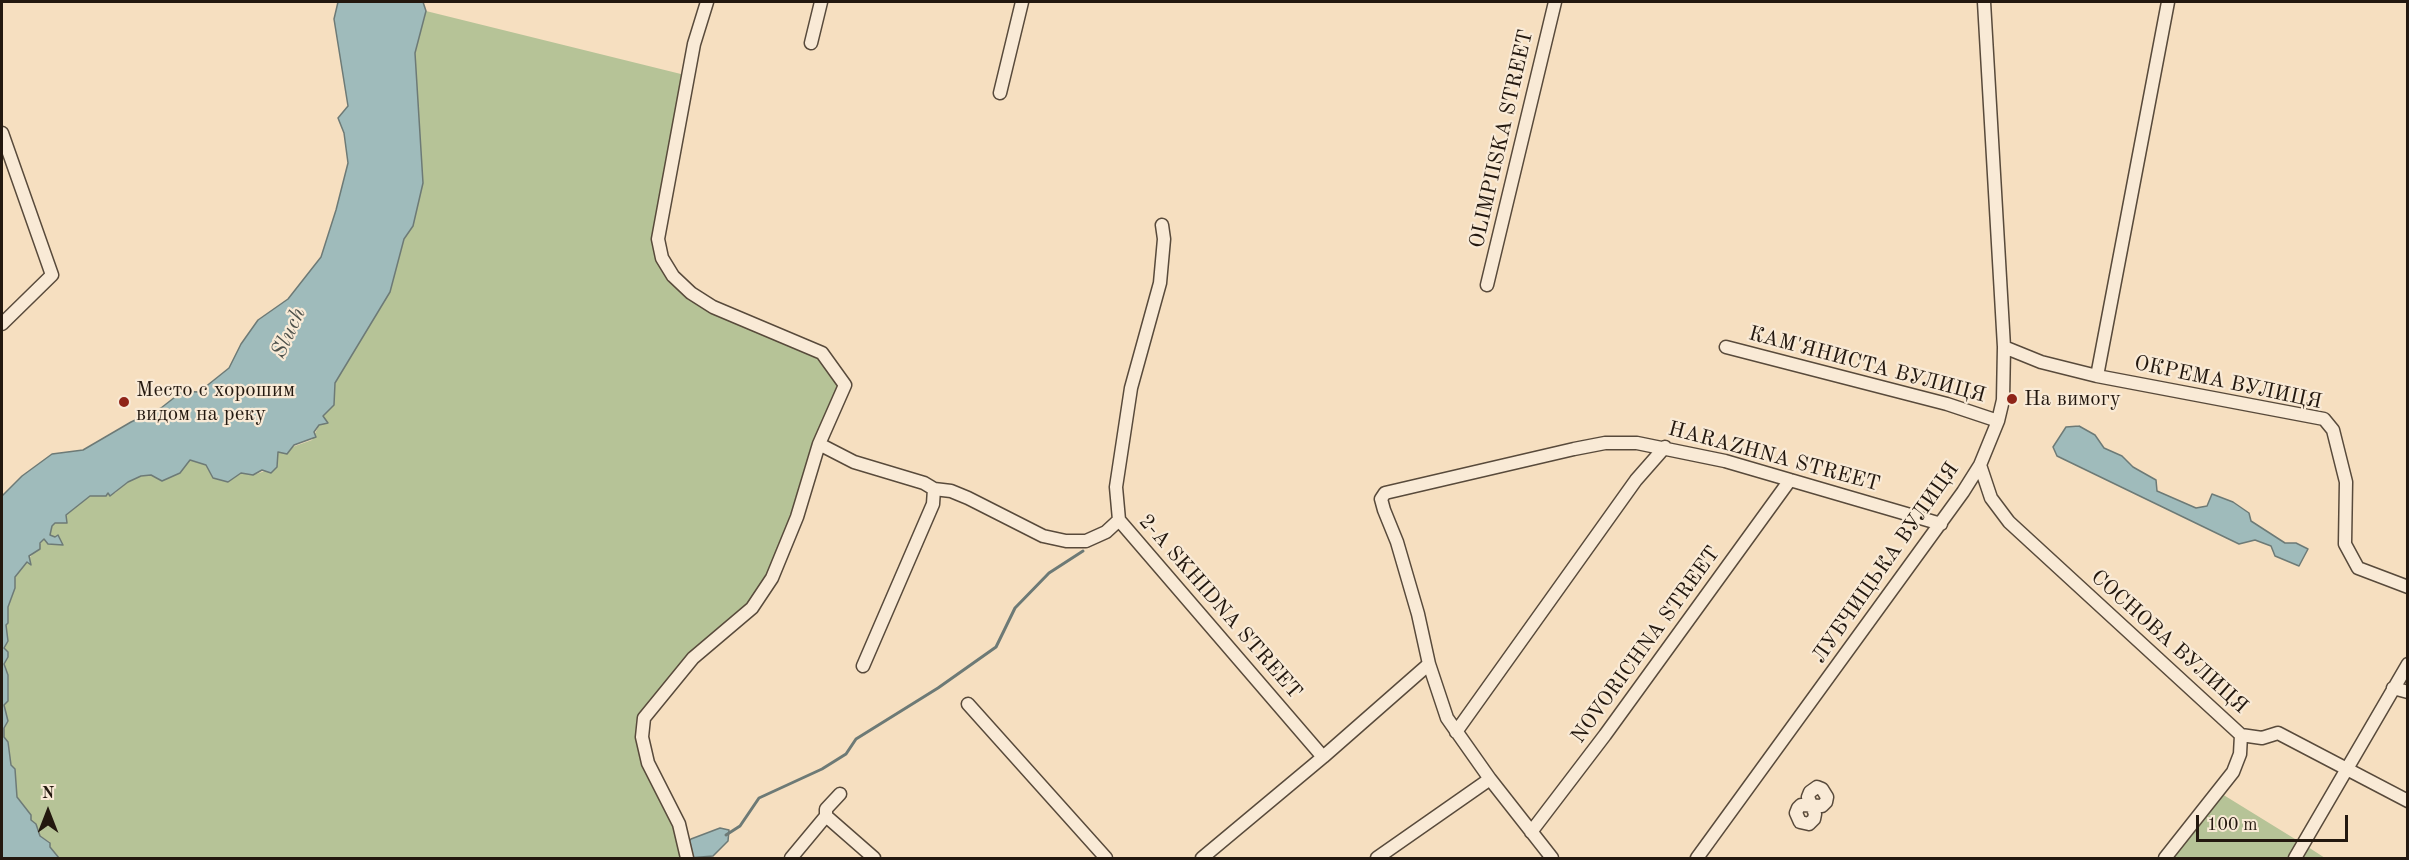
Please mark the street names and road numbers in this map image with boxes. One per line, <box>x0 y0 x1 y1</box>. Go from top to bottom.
street label: OLIMPIISKA STREET <box>1465 27 1539 251</box>
street label: КАМ'ЯНИСТА ВУЛИЦЯ <box>1746 321 1988 409</box>
street label: ОКРЕМА ВУЛИЦЯ <box>2132 351 2324 415</box>
street label: HARAZHNA STREET <box>1665 417 1883 497</box>
street label: ЛУБЧИЦЬКА ВУЛИЦЯ <box>1807 458 1965 668</box>
street label: 2-A SKHIDNA STREET <box>1133 510 1307 704</box>
street label: NOVORICHNA STREET <box>1566 542 1726 748</box>
street label: СОСНОВА ВУЛИЦЯ <box>2085 565 2253 719</box>

